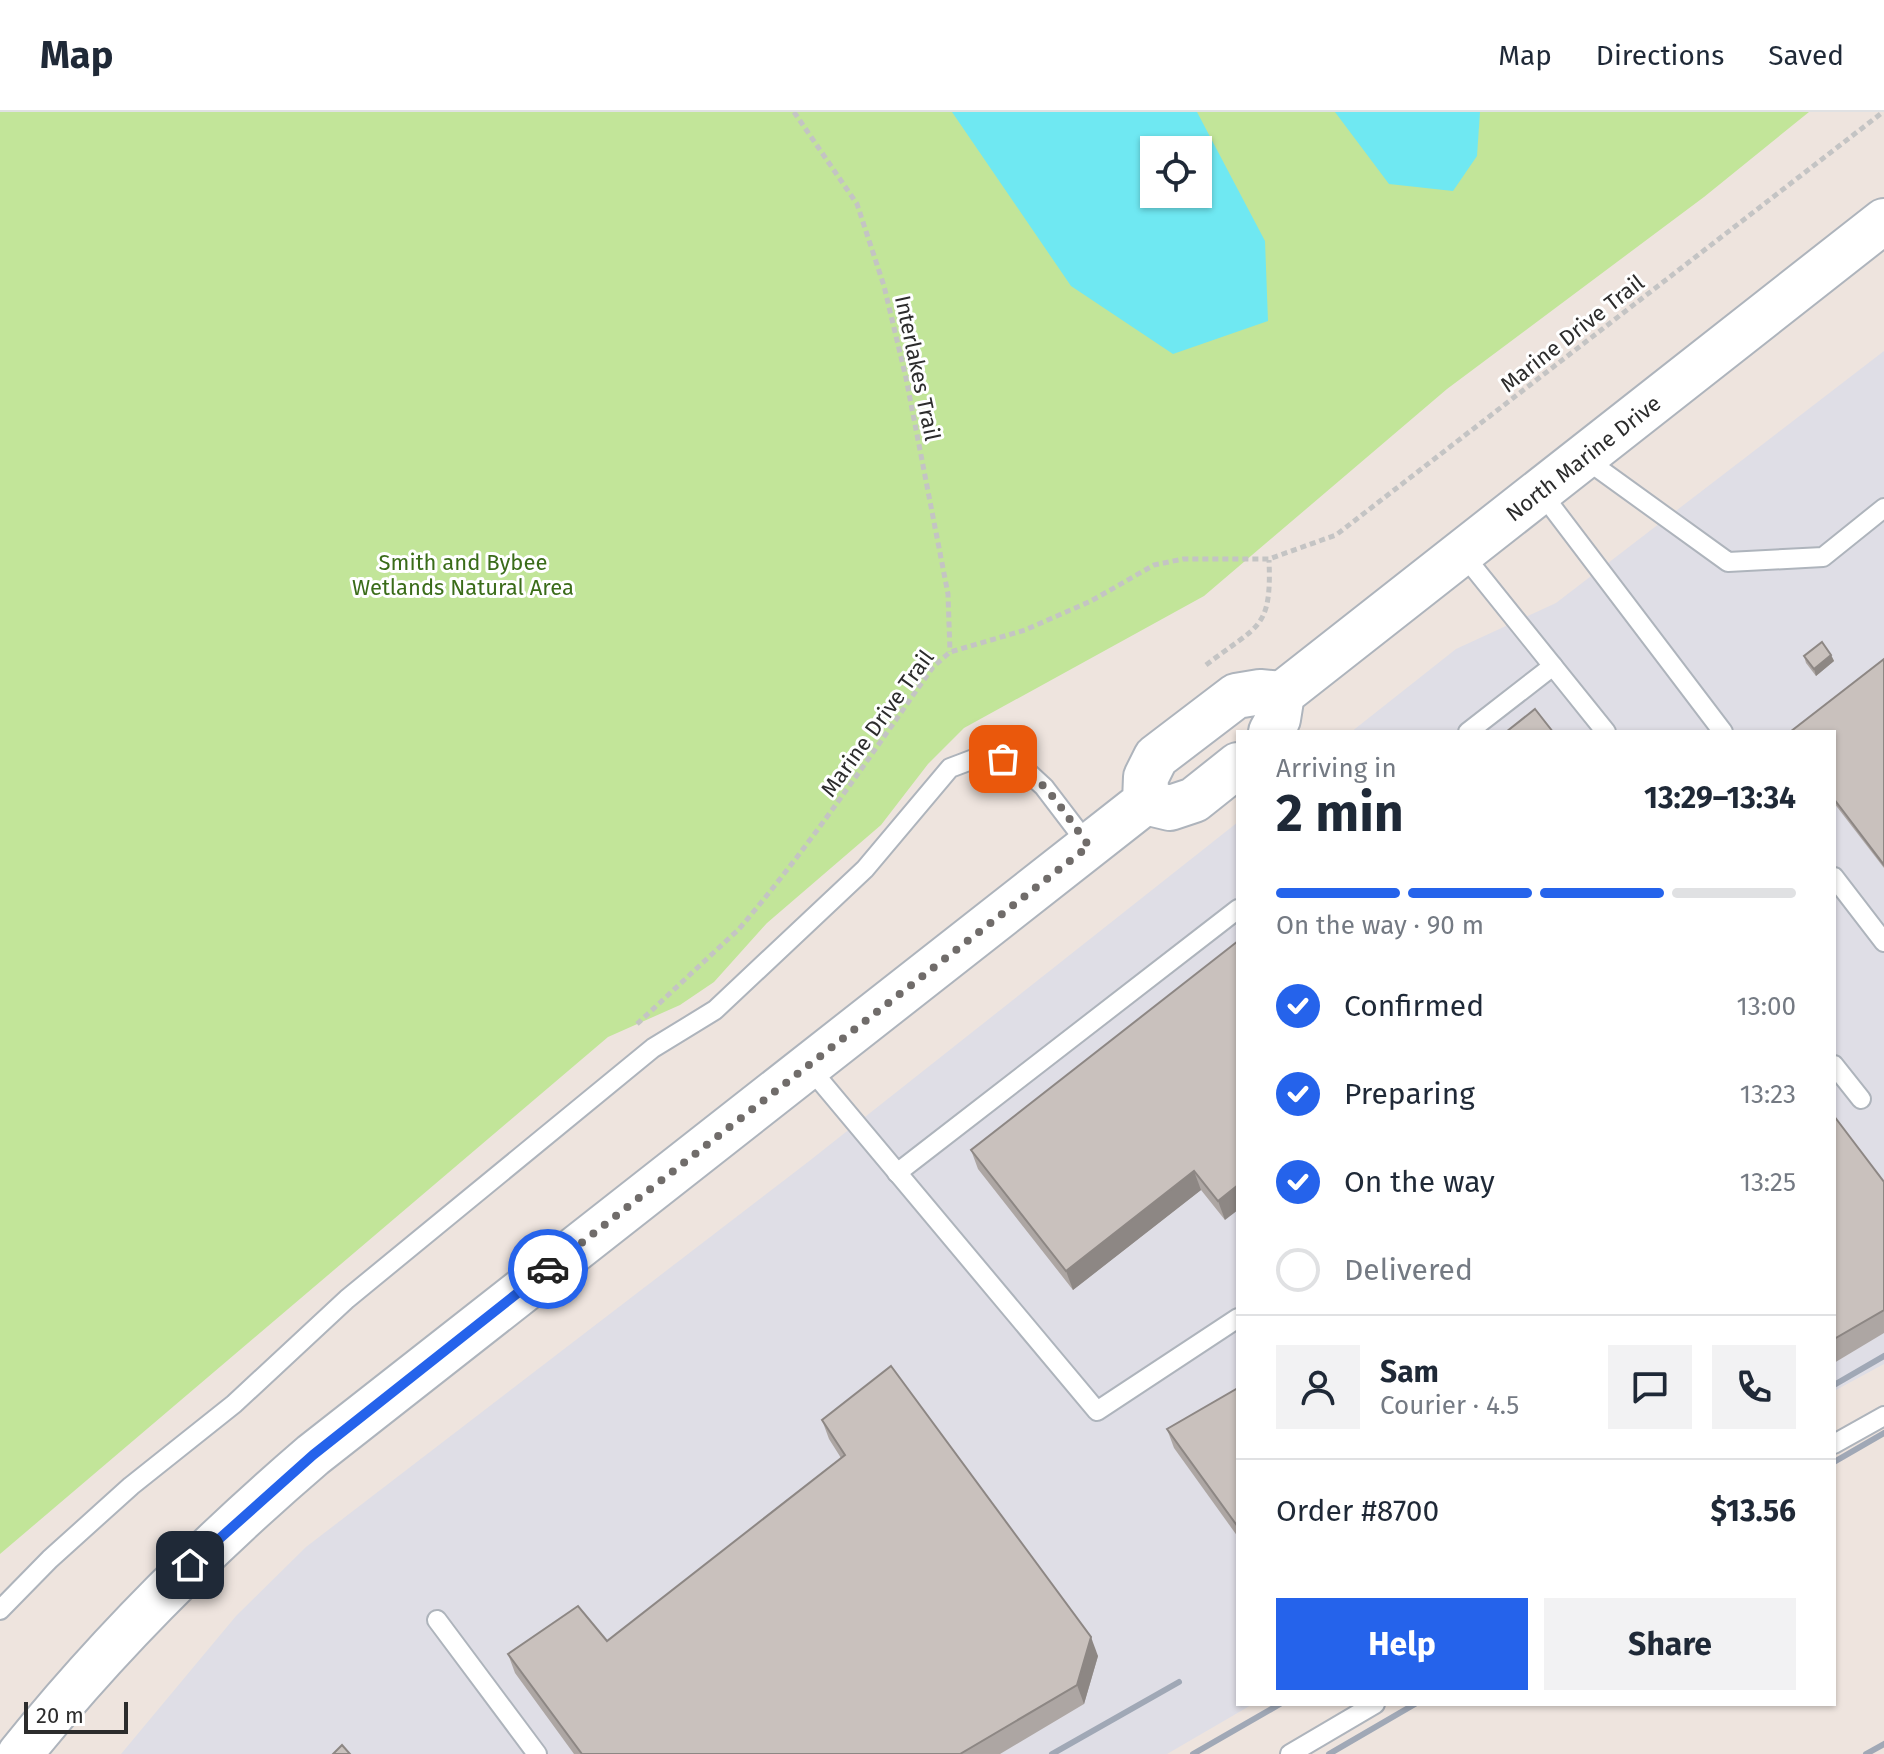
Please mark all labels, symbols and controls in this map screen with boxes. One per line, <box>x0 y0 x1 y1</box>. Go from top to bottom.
text: Map <box>40 32 113 78</box>
text: Map <box>1498 39 1552 72</box>
text: Directions <box>1596 39 1724 72</box>
text: Saved <box>1768 39 1844 72</box>
map controls <box>1140 136 1212 208</box>
button: locate <box>1140 136 1212 208</box>
street label: Marine Drive Trail <box>1495 269 1650 398</box>
street label: Interlakes Trail <box>889 293 946 443</box>
street label: North Marine Drive <box>1500 390 1666 527</box>
park label: Smith and Bybee Wetlands Natural Area <box>352 549 574 601</box>
street label: Marine Drive Trail <box>815 645 940 802</box>
pin <box>969 725 1037 793</box>
icon: bag <box>981 737 1025 781</box>
text: Arriving in <box>1276 753 1397 784</box>
text: 13:29–13:34 <box>1644 780 1796 816</box>
text: 2 min <box>1276 782 1404 845</box>
text: On the way · 90 m <box>1276 910 1484 941</box>
icon: check <box>1276 984 1320 1028</box>
text: Confirmed <box>1344 988 1484 1024</box>
text: 13:00 <box>1737 991 1796 1022</box>
icon: check <box>1276 1072 1320 1116</box>
text: Preparing <box>1344 1076 1475 1112</box>
text: 13:23 <box>1740 1079 1796 1110</box>
icon: check <box>1276 1160 1320 1204</box>
text: On the way <box>1344 1164 1495 1200</box>
text: 13:25 <box>1740 1167 1796 1198</box>
courier <box>508 1229 588 1309</box>
icon: car <box>526 1247 570 1291</box>
text: Delivered <box>1344 1252 1473 1288</box>
button: person <box>1276 1345 1360 1429</box>
button: chat <box>1608 1345 1692 1429</box>
button: phone <box>1712 1345 1796 1429</box>
text: Sam <box>1380 1354 1439 1390</box>
text: Courier · 4.5 <box>1380 1390 1519 1421</box>
text: Order #8700 <box>1276 1493 1439 1529</box>
text: $13.56 <box>1711 1493 1796 1529</box>
pin <box>156 1531 224 1599</box>
icon: home <box>168 1543 212 1587</box>
button: Help <box>1276 1598 1528 1690</box>
button: Share <box>1544 1598 1796 1690</box>
scale bar <box>24 1698 128 1734</box>
text: 20 m <box>36 1702 84 1729</box>

